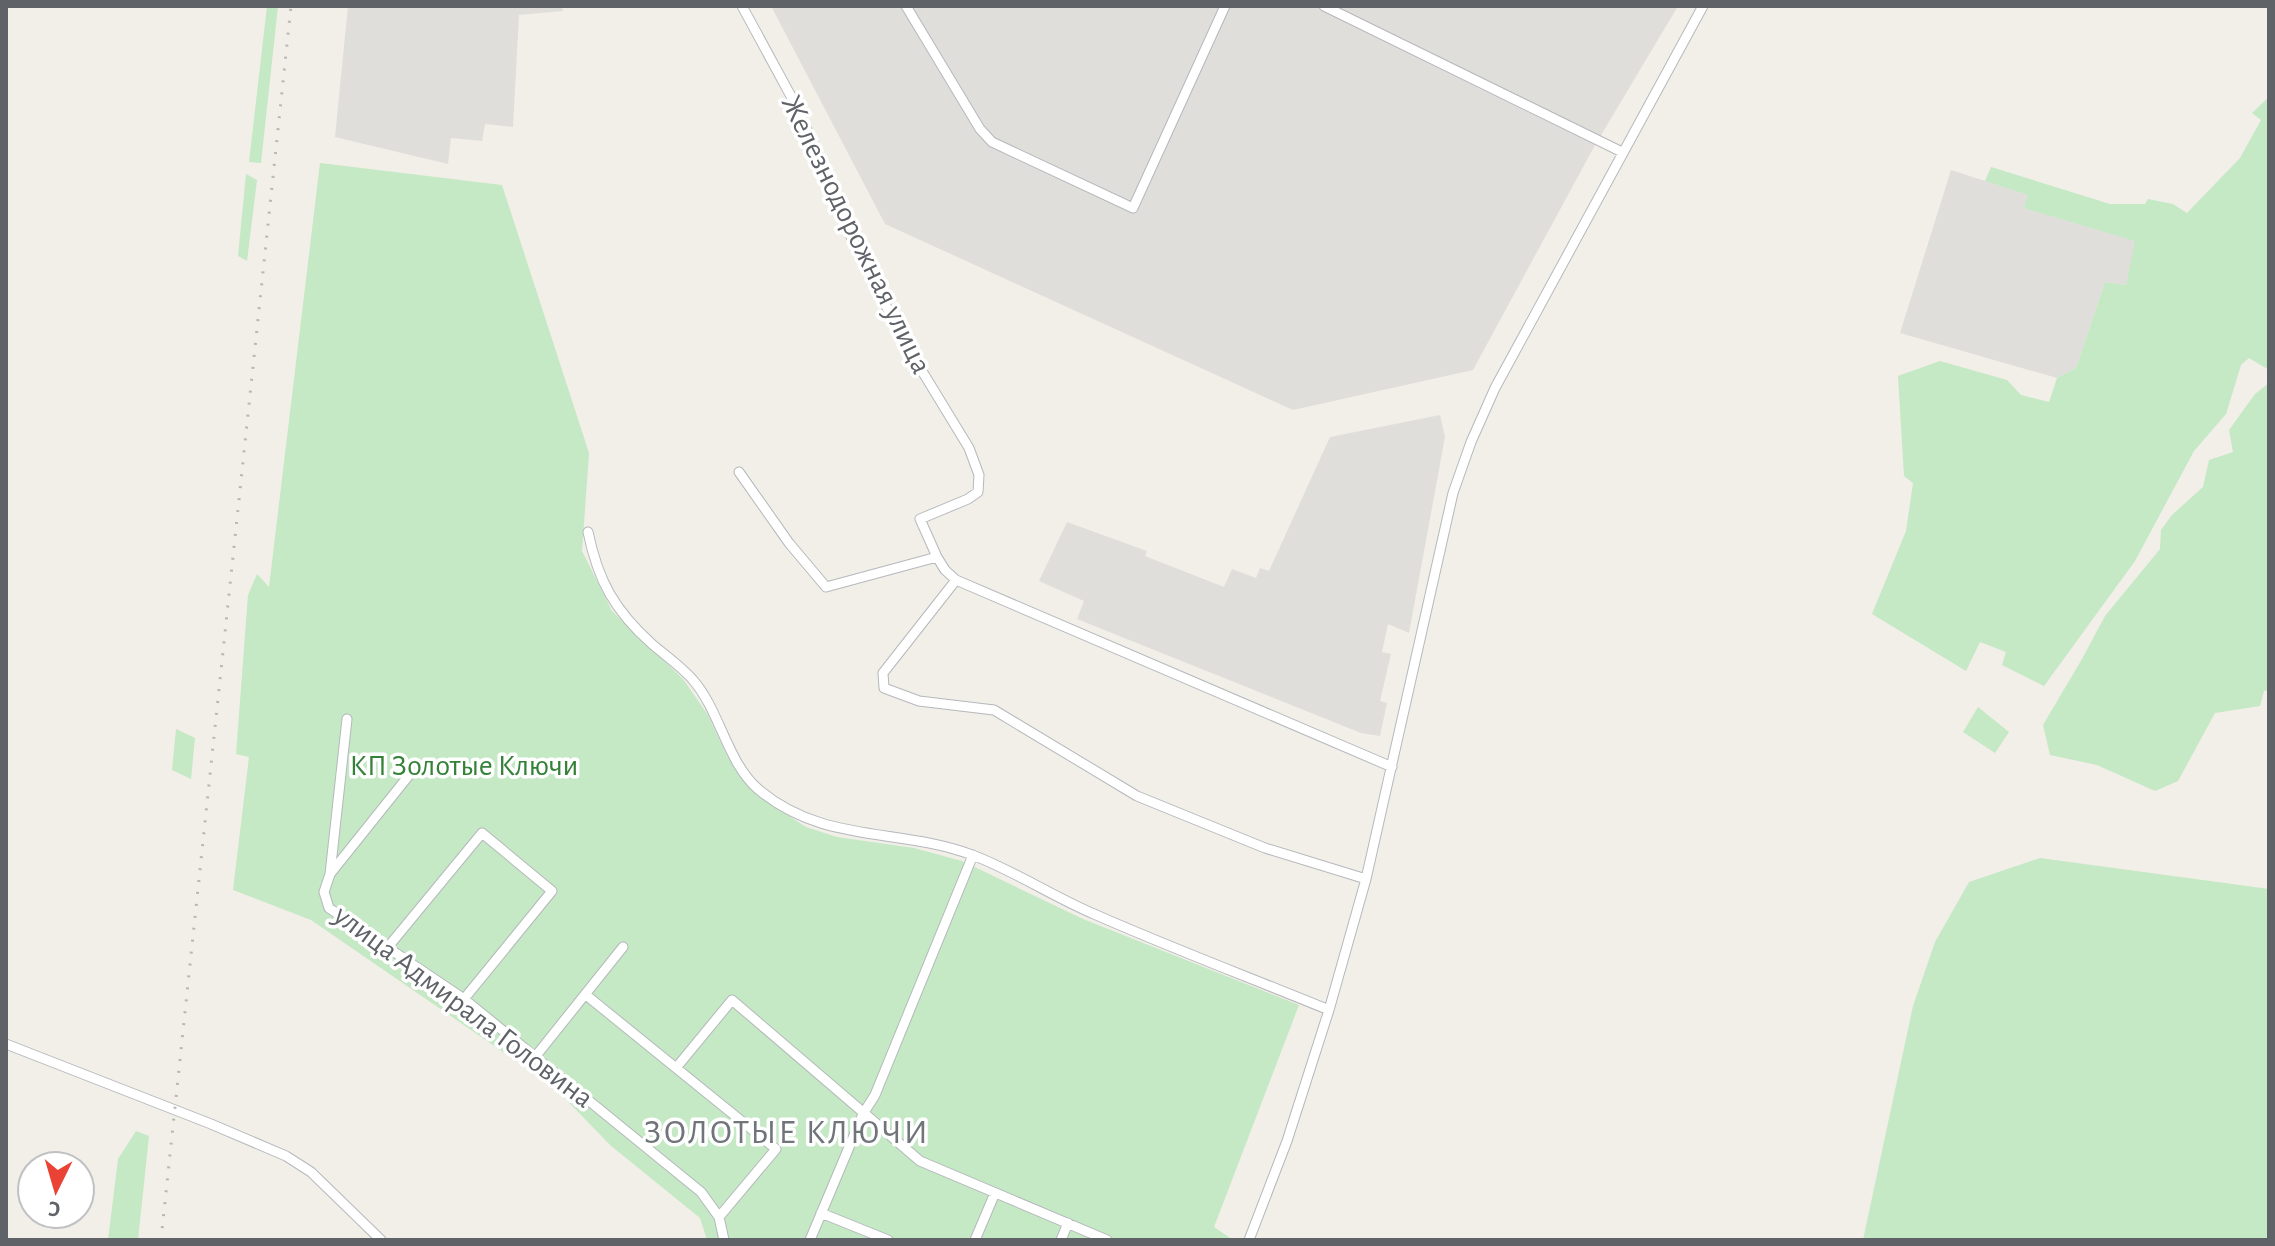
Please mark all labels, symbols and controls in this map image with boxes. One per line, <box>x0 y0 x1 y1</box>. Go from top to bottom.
street label: Железнодорожная улица <box>776 91 937 378</box>
park label: КП Золотые Ключи <box>350 751 578 781</box>
street label: улица Адмирала Головина <box>327 899 599 1114</box>
district label: ЗОЛОТЫЕ КЛЮЧИ <box>644 1116 930 1150</box>
north arrow <box>16 1150 96 1230</box>
text: С <box>47 1197 61 1220</box>

